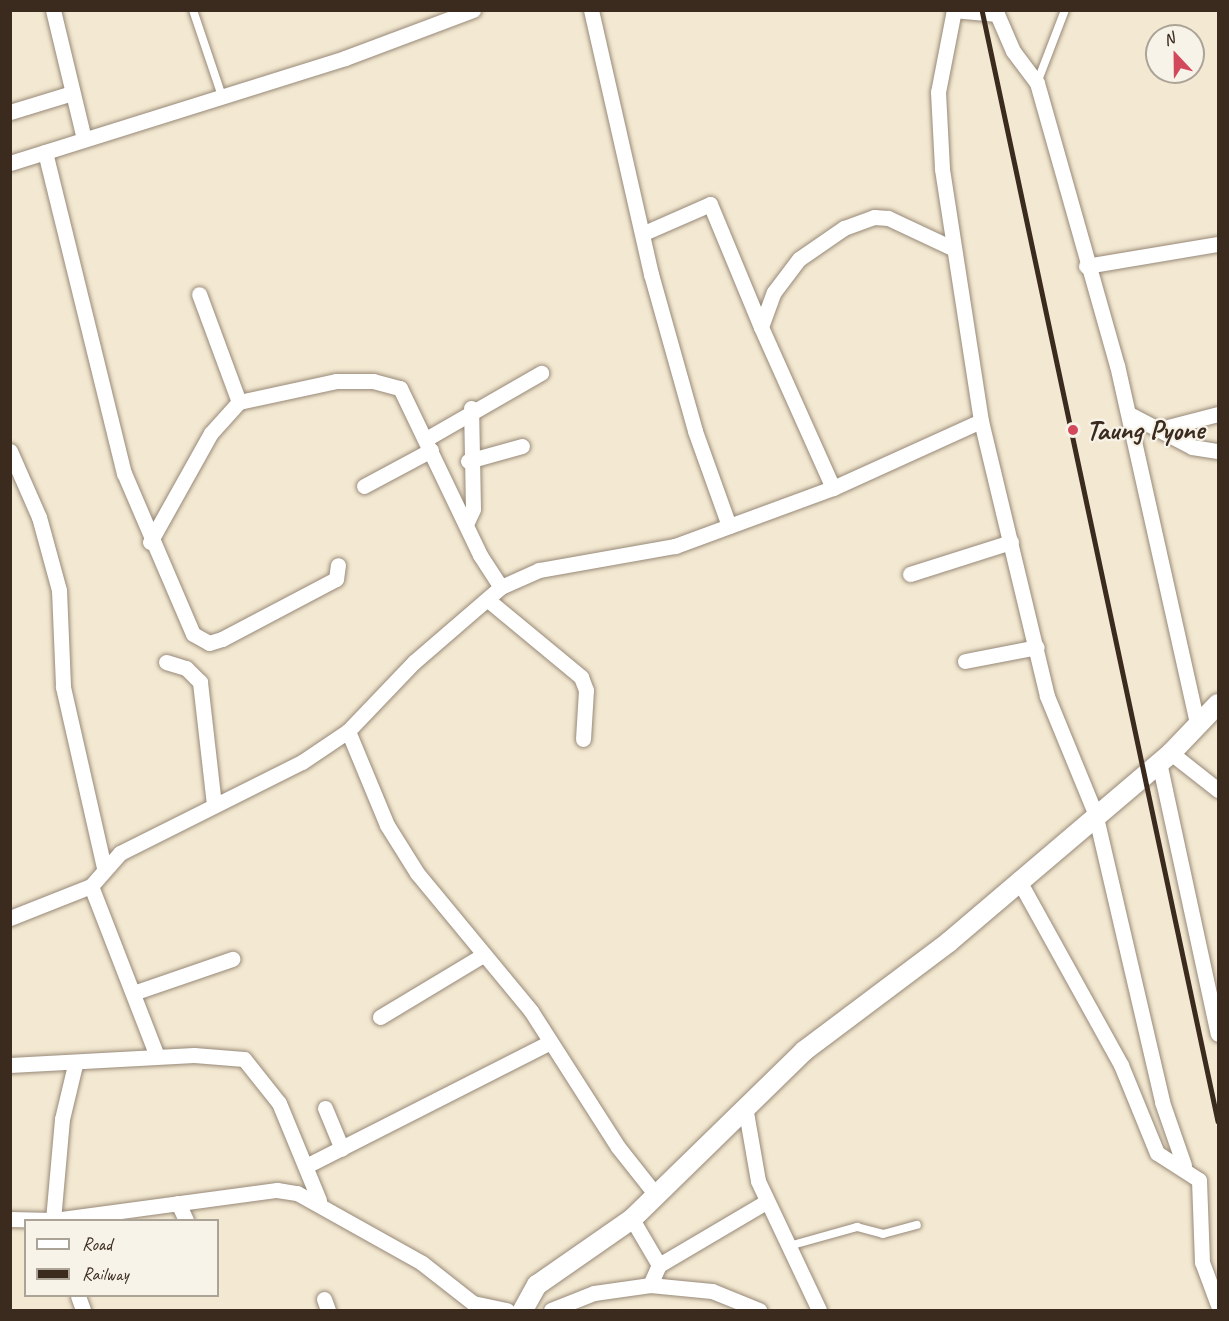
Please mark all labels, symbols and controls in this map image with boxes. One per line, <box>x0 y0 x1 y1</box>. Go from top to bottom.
north arrow <box>1145 24 1205 84</box>
text: N <box>1161 28 1177 50</box>
place label: Taung Pyone <box>1086 413 1204 447</box>
marker: Taung Pyone <box>1064 421 1082 439</box>
legend <box>24 1219 219 1297</box>
text: Road <box>82 1233 112 1255</box>
text: Railway <box>82 1263 129 1285</box>

